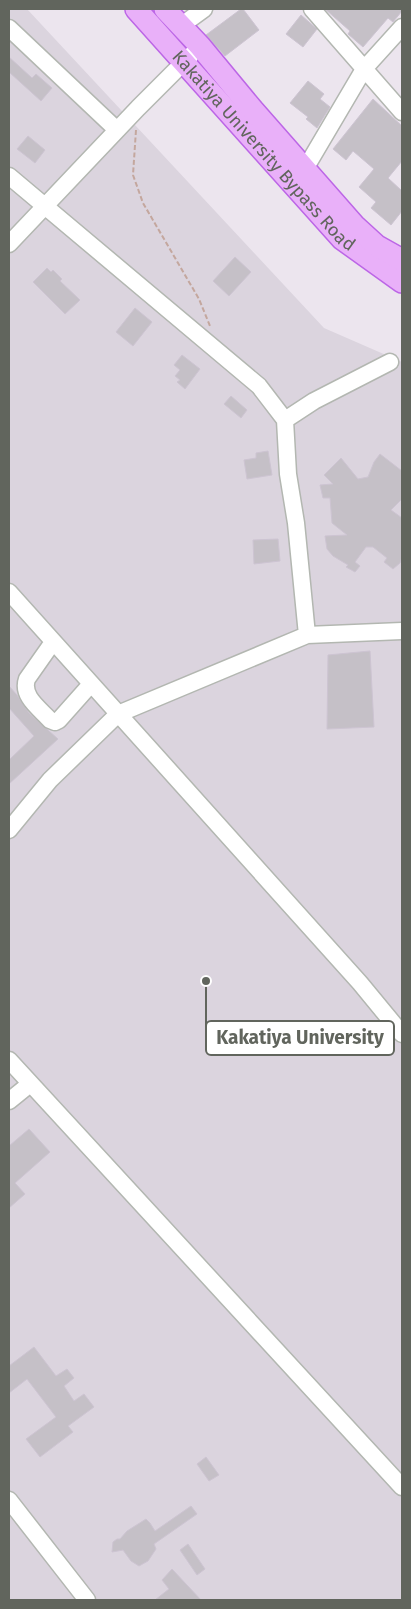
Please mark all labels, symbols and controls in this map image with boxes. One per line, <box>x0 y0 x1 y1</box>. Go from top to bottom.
street label: Kakatiya University Bypass Road <box>167 46 360 256</box>
callout: Kakatiya University <box>206 1021 394 1055</box>
text: Kakatiya University <box>216 1026 384 1049</box>

